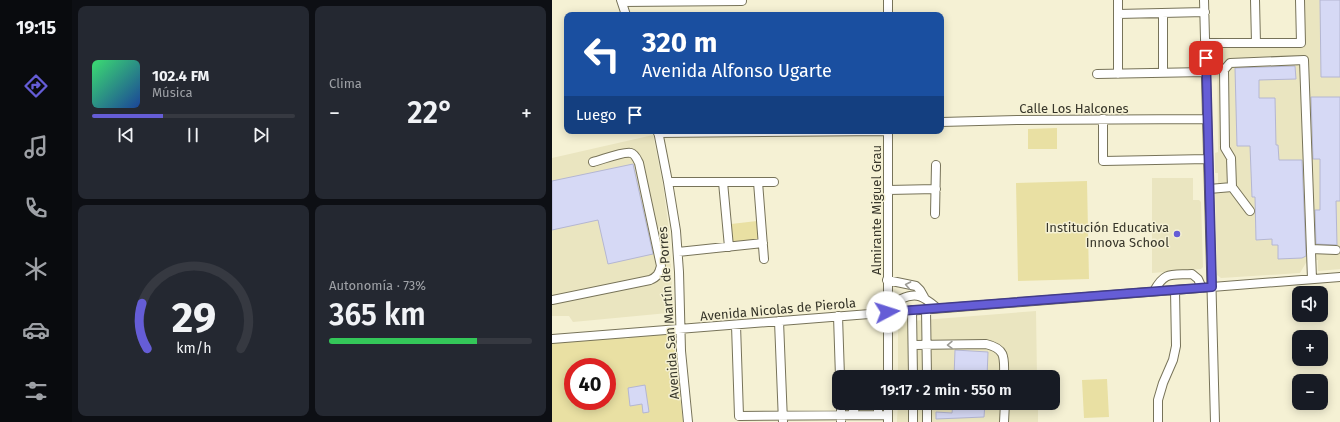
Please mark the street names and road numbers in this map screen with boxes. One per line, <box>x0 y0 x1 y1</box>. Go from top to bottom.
street label: Calle Los Halcones <box>1019 101 1129 116</box>
street label: Almirante Miguel Grau <box>869 145 884 275</box>
street label: Avenida San Martín de Porres <box>655 226 682 400</box>
street label: Avenida Nicolas de Pierola <box>699 295 857 324</box>

